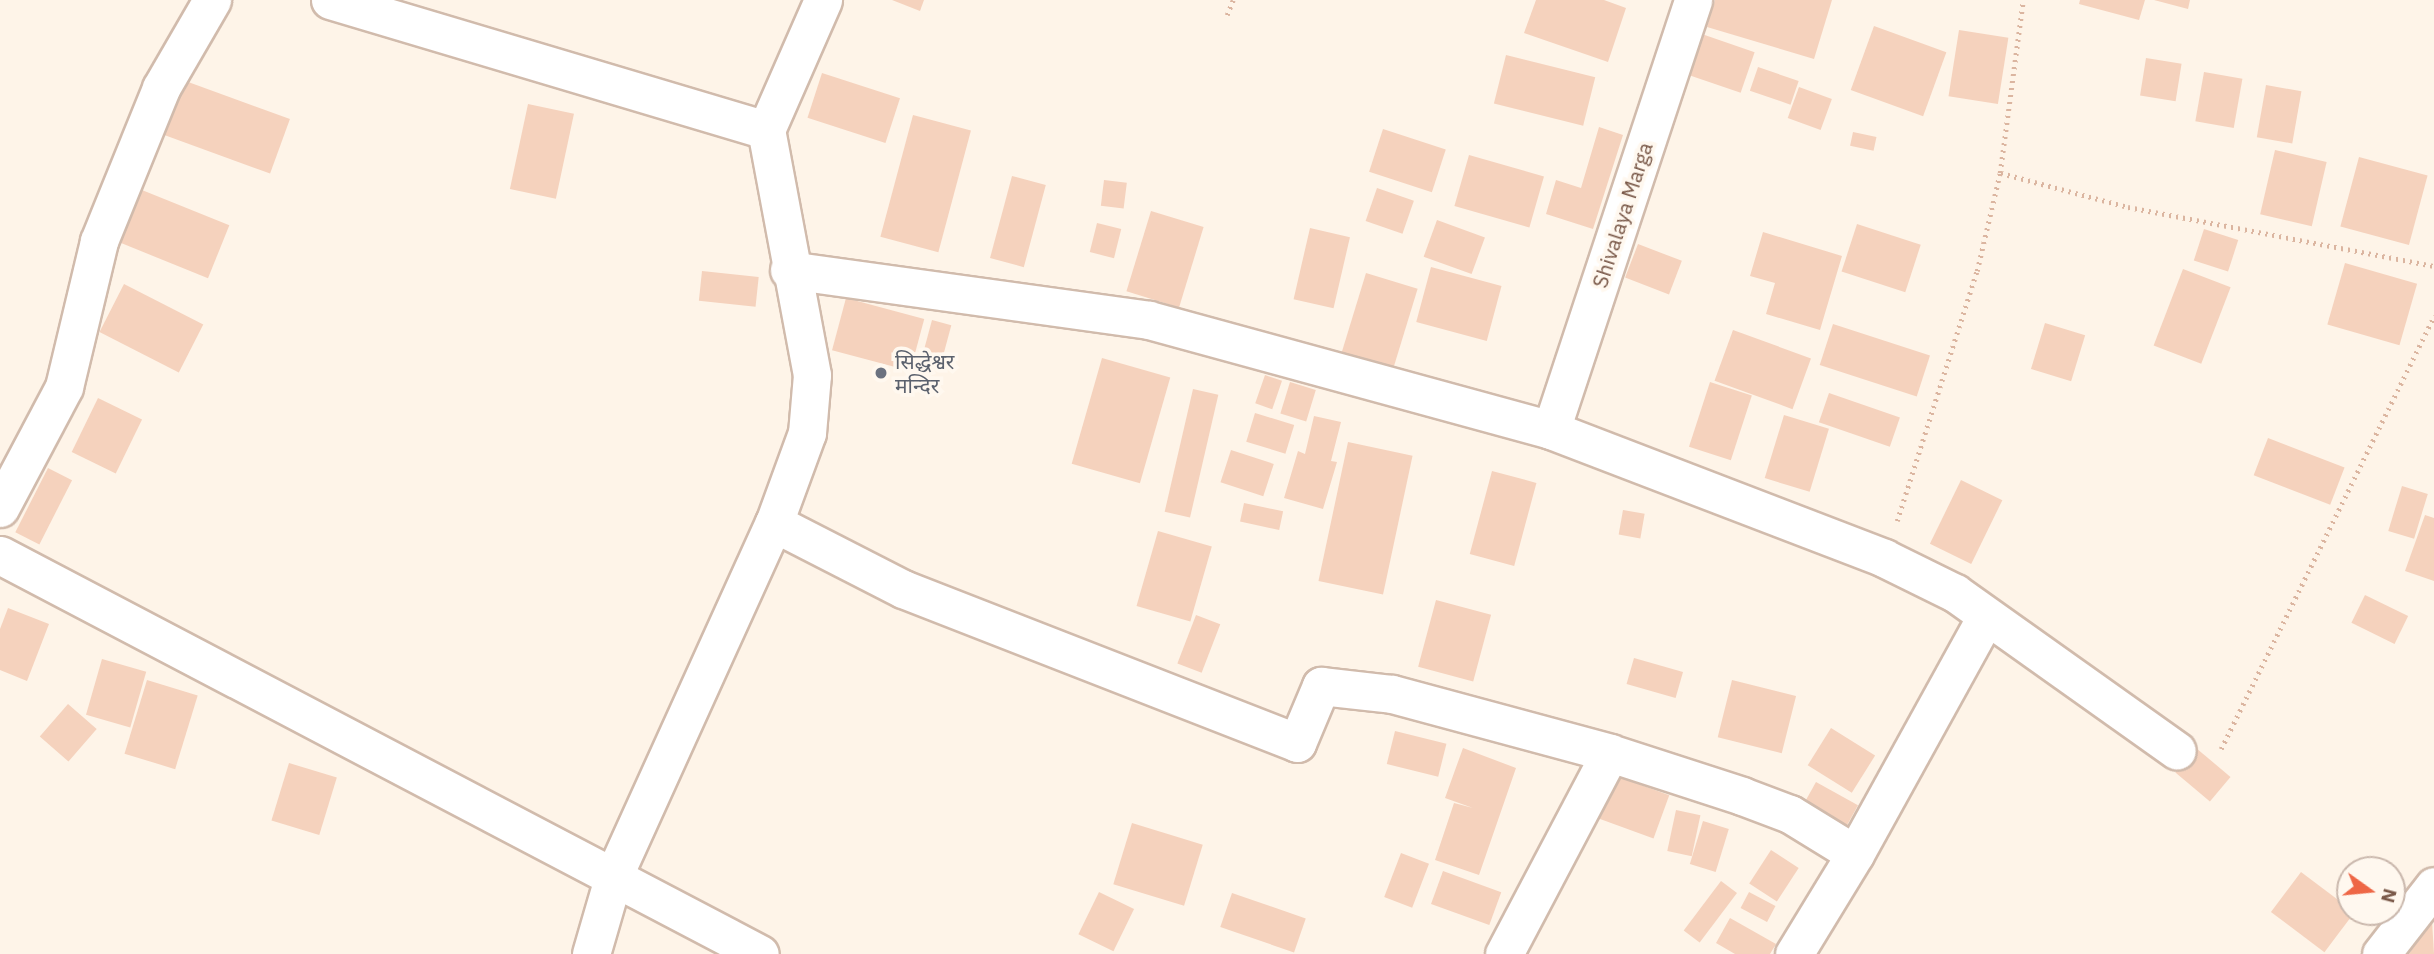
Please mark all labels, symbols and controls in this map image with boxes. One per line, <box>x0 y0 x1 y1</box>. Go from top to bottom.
street label: Shivalaya Marga <box>1587 139 1657 291</box>
place label: सिद्धेश्वर मन्दिर <box>895 348 954 398</box>
marker: सिद्धेश्वर मन्दिर <box>873 365 889 381</box>
north arrow <box>2336 856 2406 926</box>
text: N <box>2376 886 2403 906</box>

